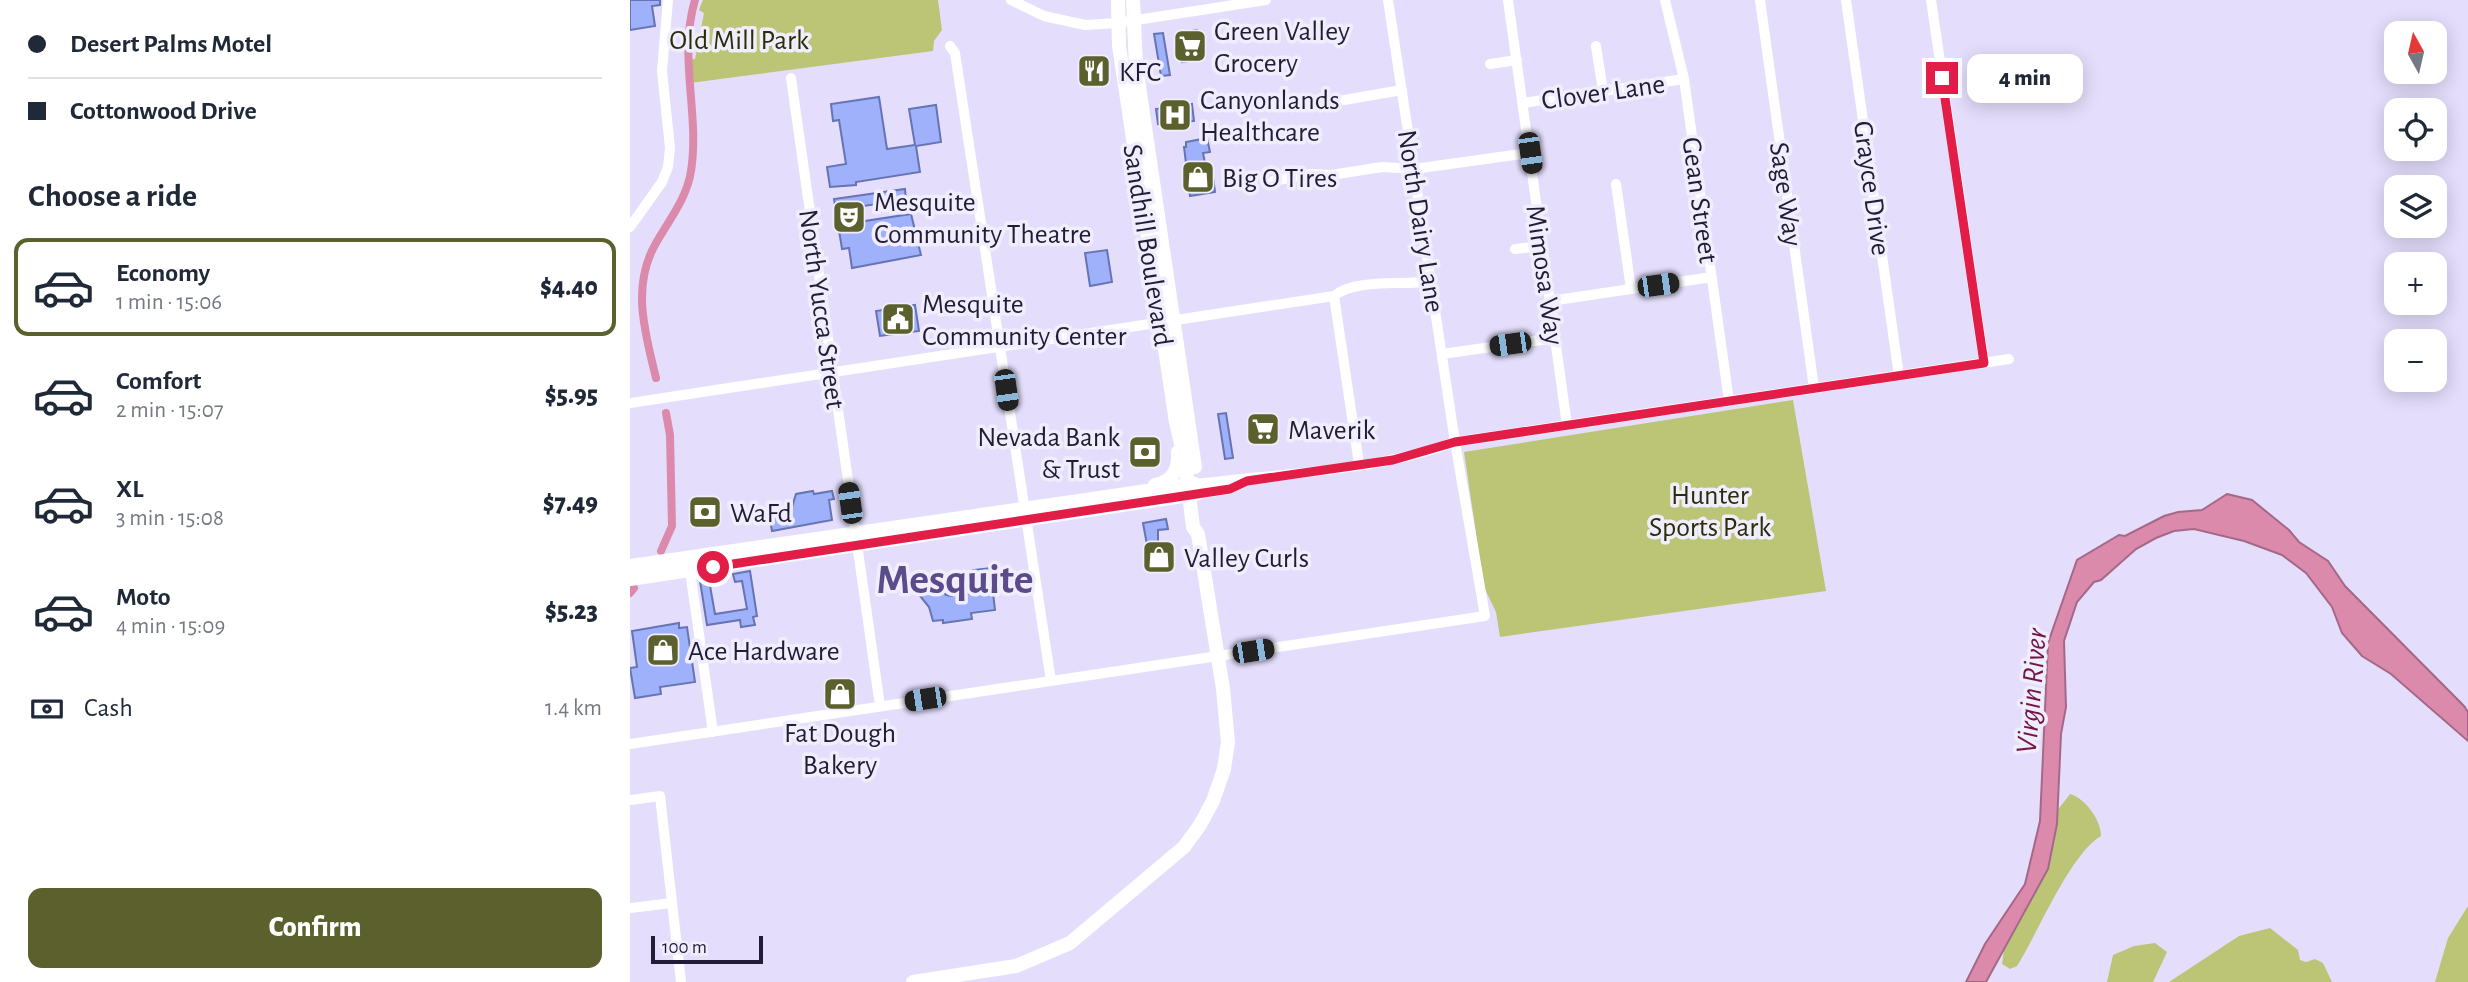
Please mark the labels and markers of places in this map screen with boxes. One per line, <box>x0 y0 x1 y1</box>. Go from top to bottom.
place label: Green Valley Grocery <box>1214 18 1350 78</box>
supermarket icon: Green Valley Grocery <box>1171 27 1209 65</box>
restaurant icon: KFC <box>1075 52 1113 90</box>
place label: KFC <box>1119 59 1161 87</box>
place label: Canyonlands Healthcare <box>1200 87 1340 147</box>
hospital icon: Canyonlands Healthcare <box>1156 96 1194 134</box>
shop icon: Big O Tires <box>1179 158 1217 196</box>
place label: Big O Tires <box>1222 165 1337 193</box>
place label: Mesquite Community Theatre <box>874 189 1091 249</box>
theatre icon: Mesquite Community Theatre <box>830 198 868 236</box>
place label: Mesquite Community Center <box>922 291 1127 351</box>
public building icon: Mesquite Community Center <box>879 300 917 338</box>
supermarket icon: Maverik <box>1244 410 1282 448</box>
place label: Maverik <box>1288 417 1376 445</box>
place label: Nevada Bank & Trust <box>977 424 1120 484</box>
bank icon: Nevada Bank & Trust <box>1126 433 1164 471</box>
bank icon: WaFd <box>686 493 724 531</box>
place label: WaFd <box>730 500 792 528</box>
shop icon: Valley Curls <box>1140 538 1178 576</box>
place label: Valley Curls <box>1184 545 1309 573</box>
shop icon: Ace Hardware <box>644 631 682 669</box>
place label: Ace Hardware <box>688 638 840 666</box>
shop icon: Fat Dough Bakery <box>821 675 859 713</box>
place label: Fat Dough Bakery <box>784 720 896 780</box>

